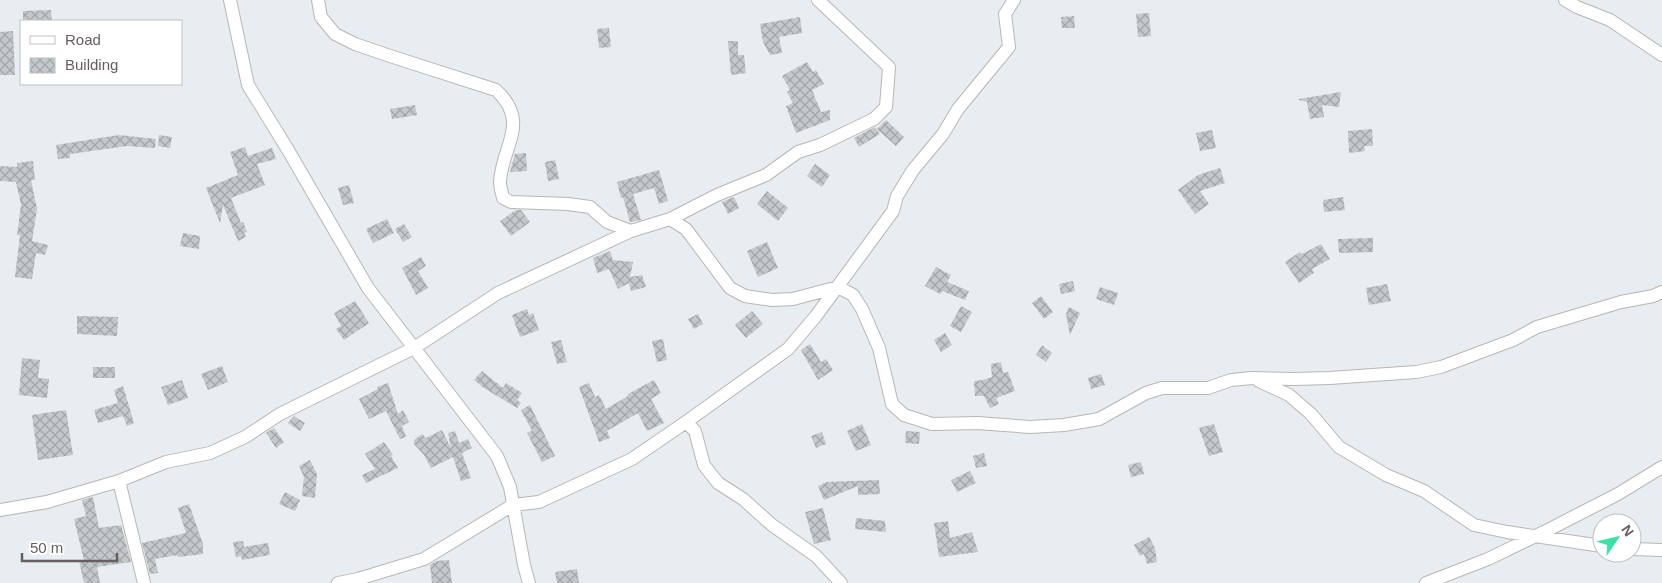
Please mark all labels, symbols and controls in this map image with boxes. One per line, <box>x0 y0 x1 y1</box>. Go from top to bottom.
legend <box>20 20 182 85</box>
text: Road <box>65 31 101 48</box>
text: Building <box>65 56 118 73</box>
north arrow <box>1592 513 1642 563</box>
text: N <box>1618 522 1637 539</box>
scale bar <box>22 530 118 562</box>
text: 50 m <box>30 539 63 556</box>

